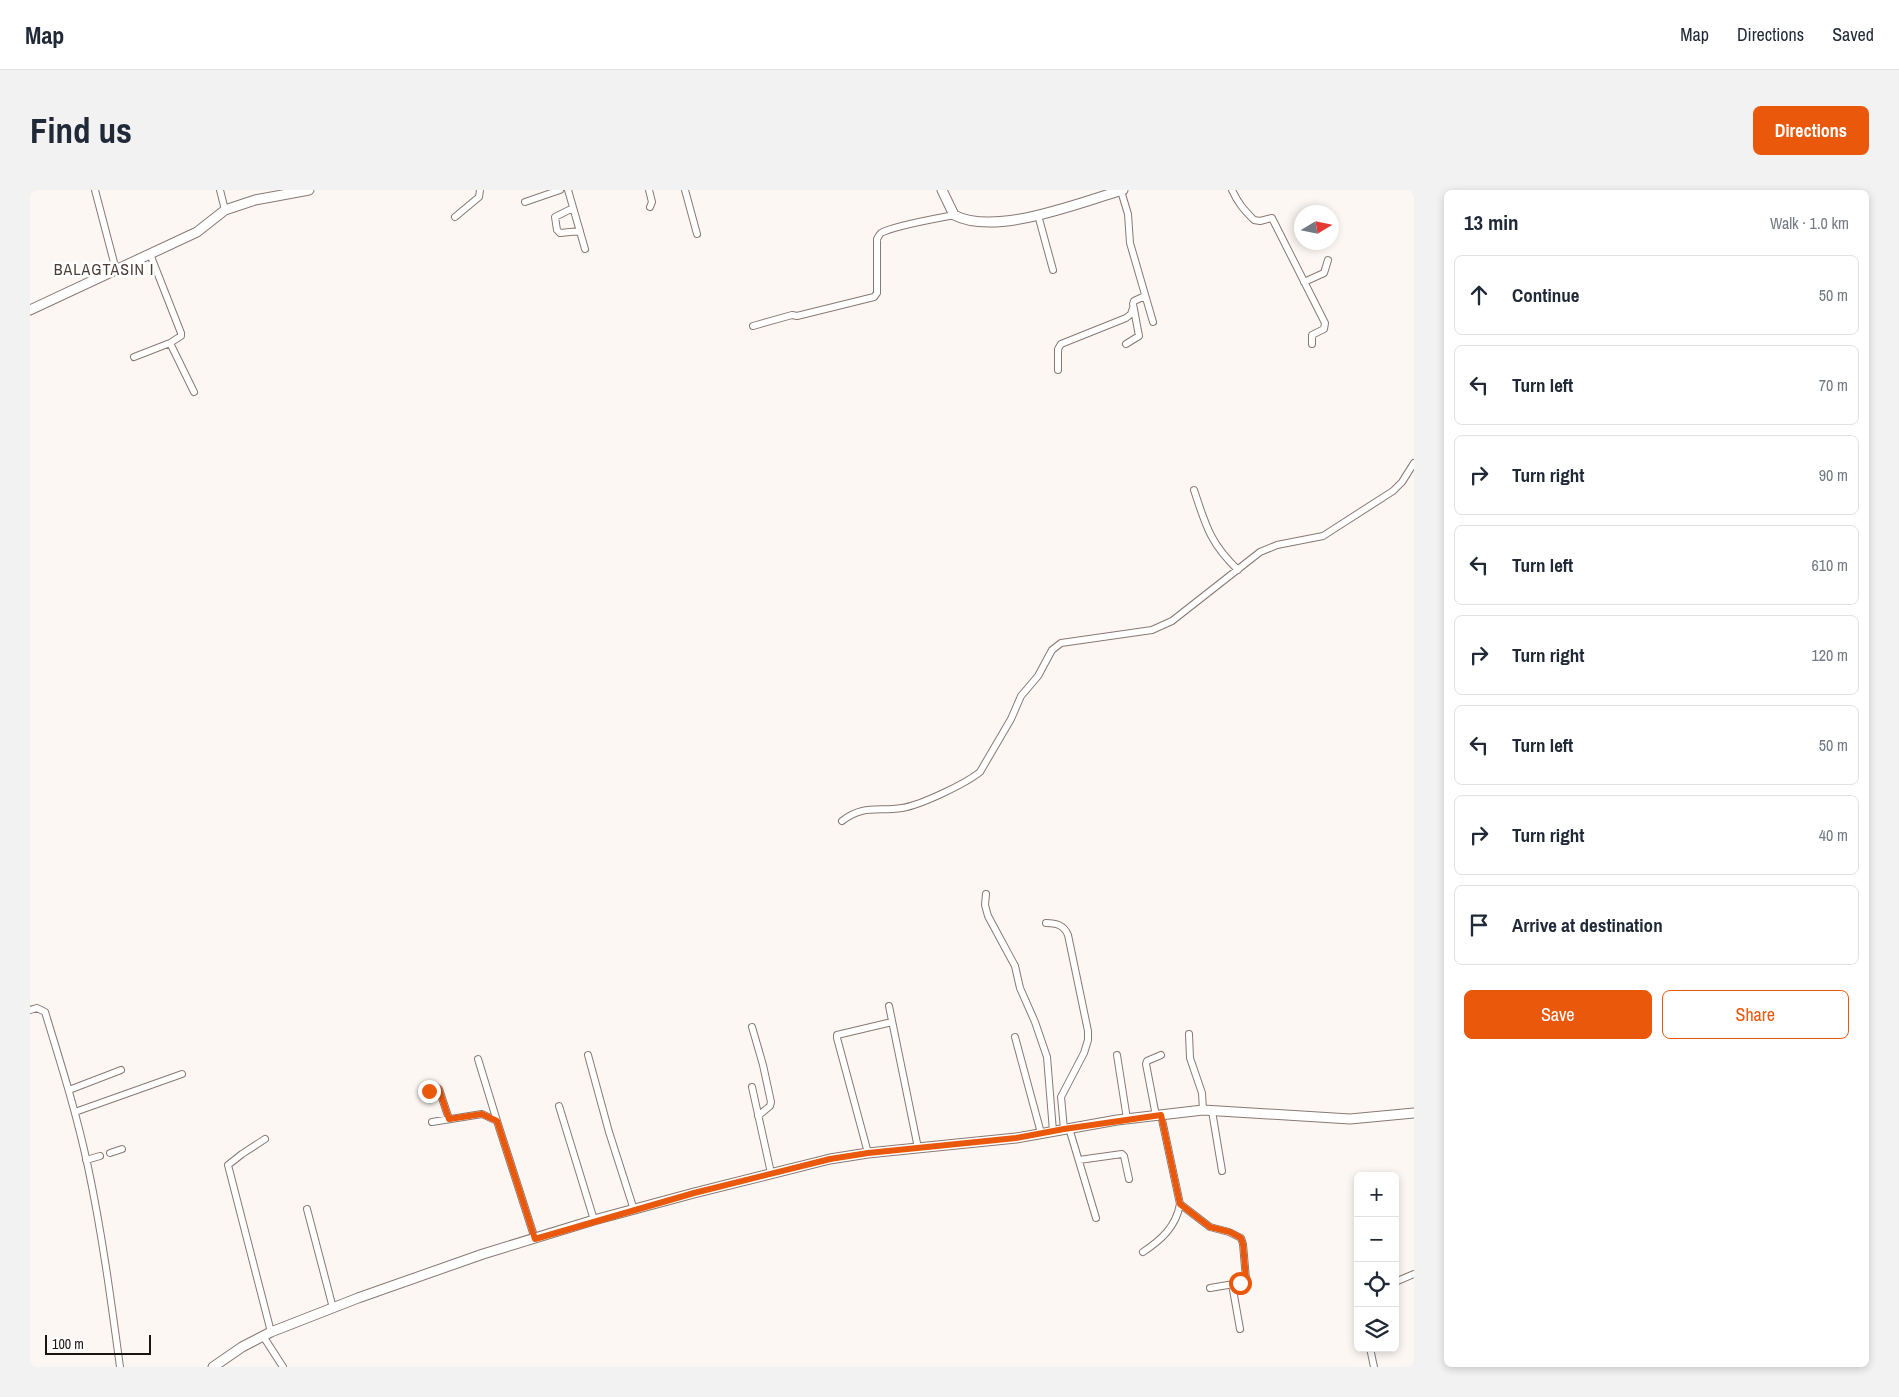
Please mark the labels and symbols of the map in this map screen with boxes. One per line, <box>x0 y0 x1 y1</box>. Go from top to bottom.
north arrow <box>1294 205 1339 250</box>
district label: BALAGTASIN I <box>54 258 154 280</box>
route end <box>418 1080 441 1103</box>
route start <box>1229 1272 1252 1295</box>
scale bar <box>45 1332 151 1355</box>

